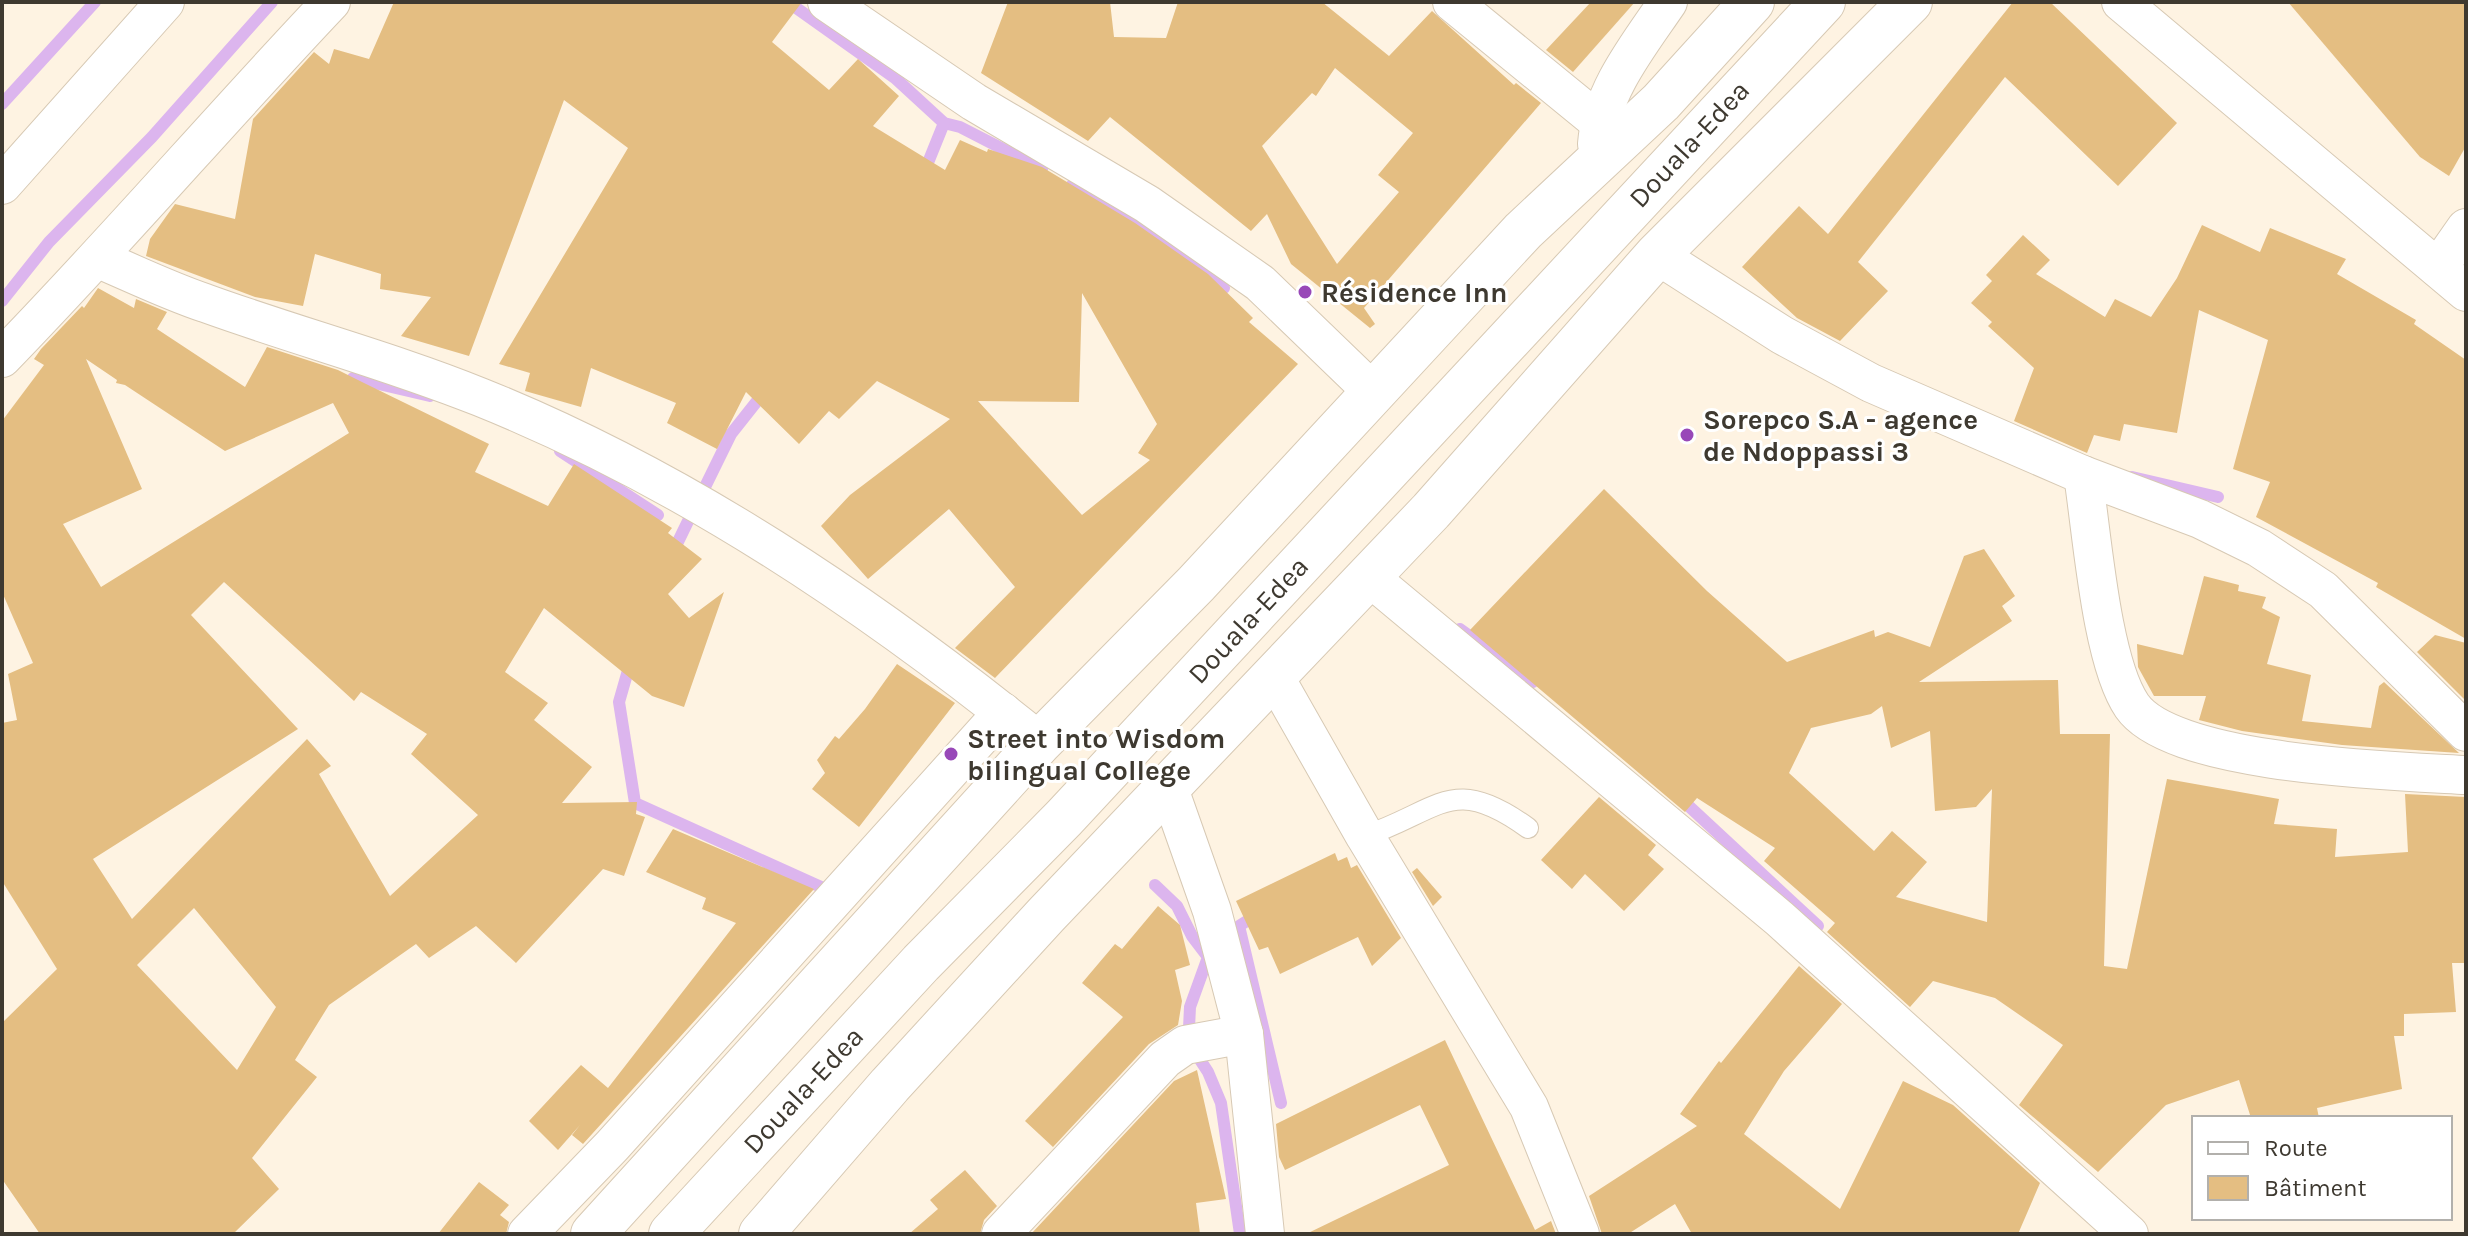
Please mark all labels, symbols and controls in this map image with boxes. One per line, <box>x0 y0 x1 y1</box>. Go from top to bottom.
street label: Douala-Edea <box>1622 74 1756 214</box>
place label: Résidence Inn <box>1321 276 1507 309</box>
marker: Résidence Inn <box>1296 283 1314 301</box>
place label: Sorepco S.A - agence de Ndoppassi 3 <box>1703 403 1978 468</box>
marker: Sorepco S.A - agence de Ndoppassi 3 <box>1678 426 1696 444</box>
street label: Douala-Edea <box>1181 550 1315 690</box>
place label: Street into Wisdom bilingual College <box>967 722 1225 787</box>
marker: Street into Wisdom bilingual College <box>942 745 960 763</box>
street label: Douala-Edea <box>736 1020 870 1160</box>
legend <box>2192 1116 2452 1220</box>
text: Route <box>2264 1134 2328 1162</box>
text: Bâtiment <box>2264 1174 2367 1202</box>

